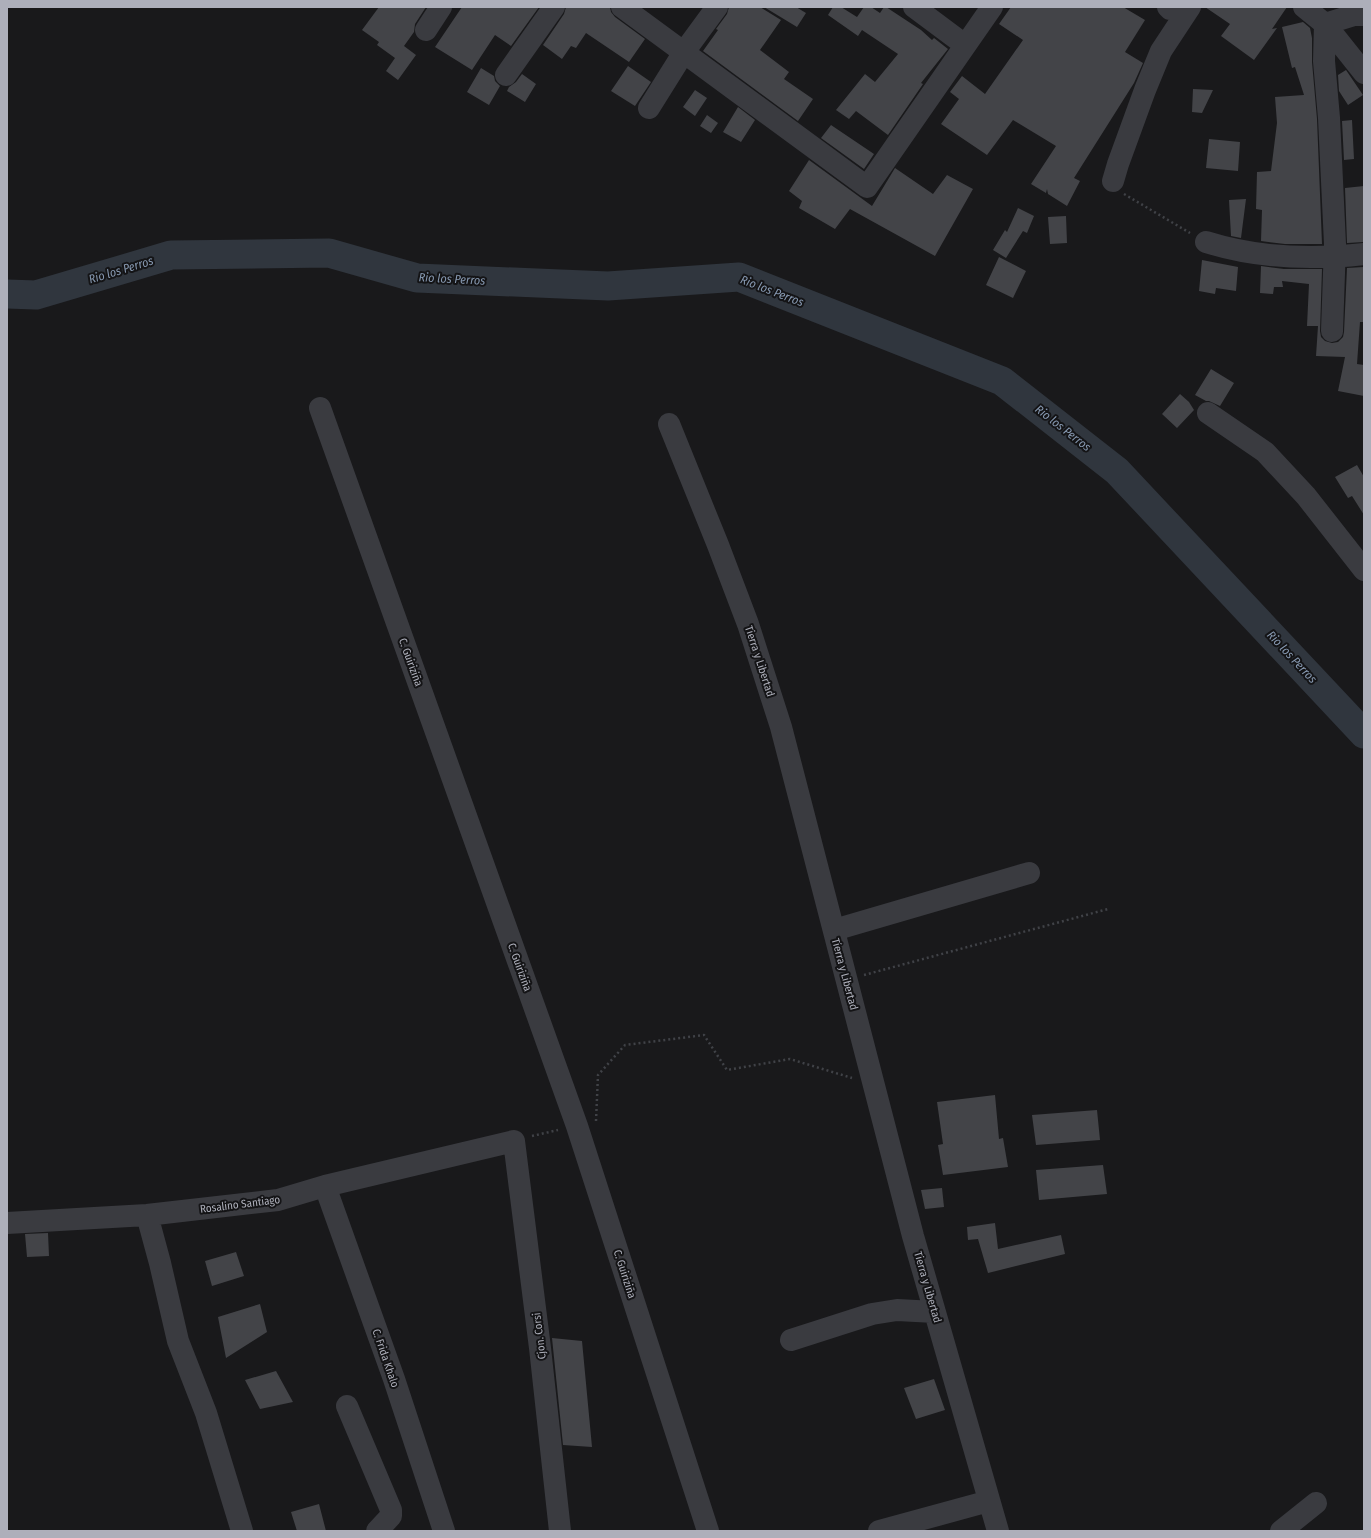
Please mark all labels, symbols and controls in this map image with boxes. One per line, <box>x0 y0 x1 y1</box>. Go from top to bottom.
water label: Rio los Perros <box>87 254 155 286</box>
water label: Rio los Perros <box>418 270 486 288</box>
water label: Rio los Perros <box>738 273 806 309</box>
water label: Rio los Perros <box>1032 402 1094 454</box>
street label: Tierra y Libertad <box>742 624 777 698</box>
water label: Rio los Perros <box>1264 628 1320 686</box>
street label: C. Guiriziña <box>396 636 425 688</box>
street label: Tierra y Libertad <box>829 937 860 1011</box>
street label: C. Guiriziña <box>505 941 534 993</box>
street label: Rosalino Santiago <box>199 1193 281 1216</box>
street label: C. Guiriziña <box>611 1248 638 1300</box>
street label: Tierra y Libertad <box>911 1250 944 1324</box>
street label: Cjon. Corsi <box>530 1312 549 1360</box>
street label: C. Frida Khalo <box>369 1327 402 1389</box>

